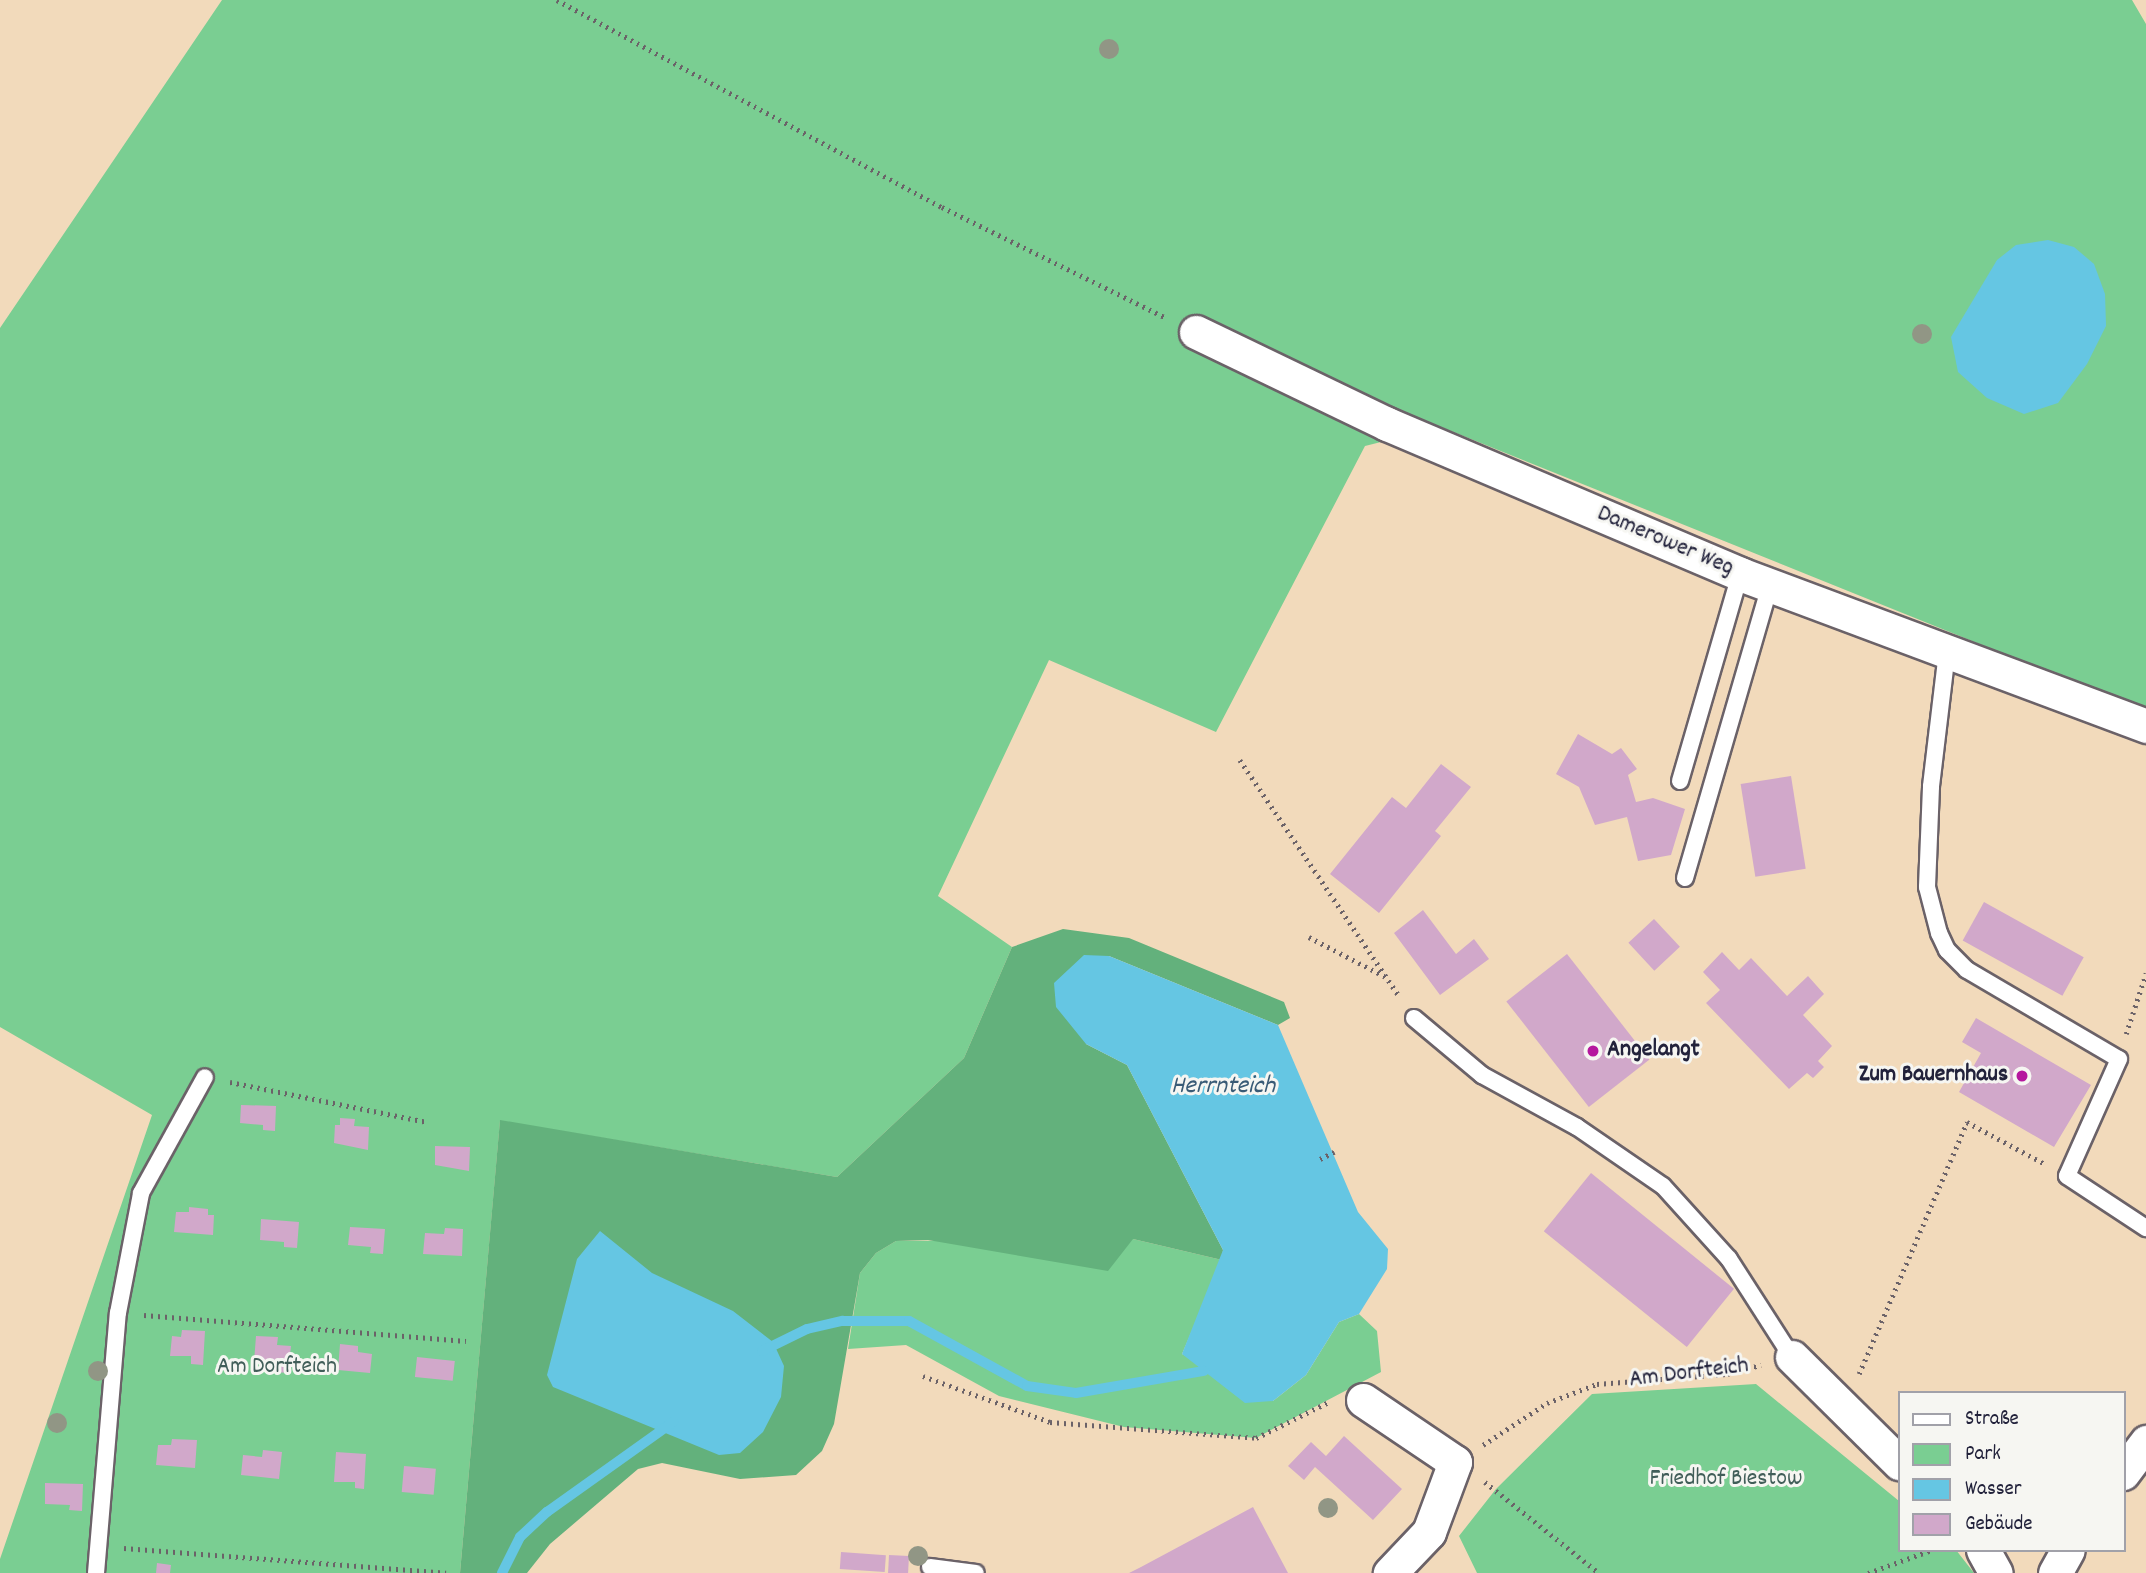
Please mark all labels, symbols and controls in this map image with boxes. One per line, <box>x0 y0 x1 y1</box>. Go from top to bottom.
street label: Damerower Weg <box>1592 500 1738 584</box>
place label: Angelangt <box>1607 1037 1700 1065</box>
marker: Angelangt <box>1585 1043 1601 1059</box>
place label: Zum Bauernhaus <box>1859 1062 2008 1090</box>
marker: Zum Bauernhaus <box>2014 1068 2030 1084</box>
water label: Herrnteich <box>1171 1071 1275 1103</box>
street label: Am Dorfteich <box>1628 1352 1750 1396</box>
park label: Am Dorfteich <box>217 1354 337 1382</box>
legend <box>1898 1391 2125 1552</box>
text: Straße <box>1965 1405 2019 1435</box>
text: Park <box>1965 1440 2001 1470</box>
park label: Friedhof Biestow <box>1650 1466 1802 1494</box>
text: Wasser <box>1965 1475 2022 1505</box>
text: Gebäude <box>1965 1510 2033 1540</box>

